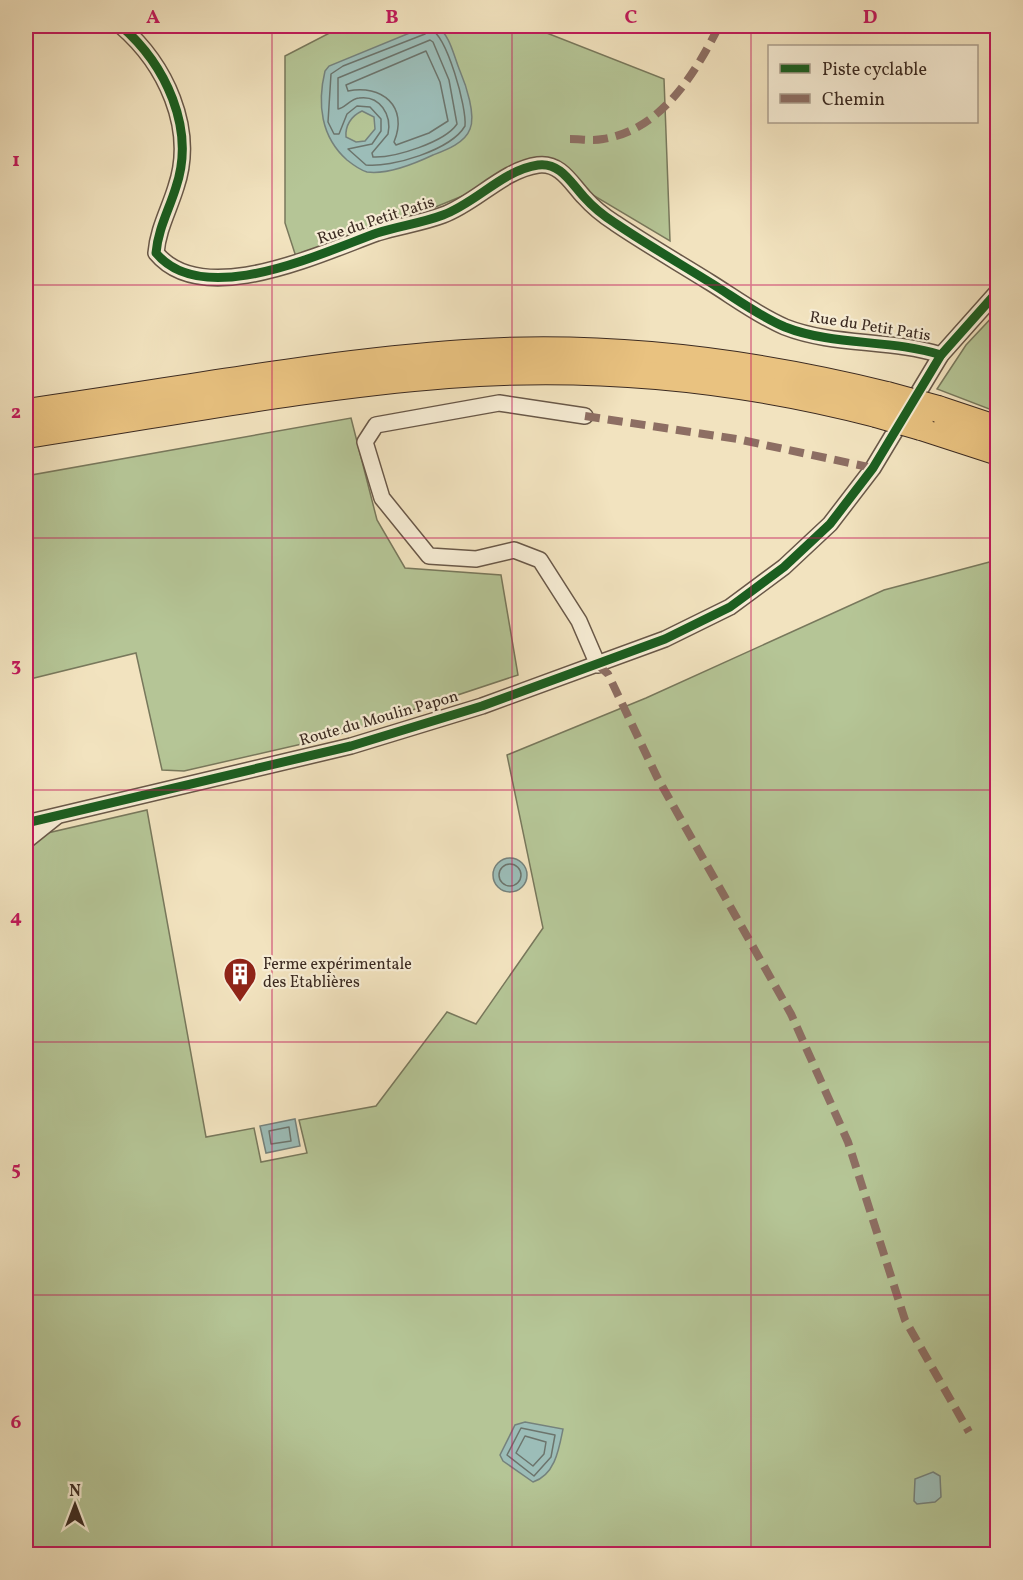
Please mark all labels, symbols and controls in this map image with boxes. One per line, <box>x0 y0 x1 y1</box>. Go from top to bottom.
text: A <box>146 4 160 32</box>
text: B <box>385 4 399 32</box>
text: C <box>625 4 638 32</box>
text: D <box>863 4 877 32</box>
legend <box>768 45 978 123</box>
text: Piste cyclable <box>822 58 927 83</box>
text: Chemin <box>822 88 885 113</box>
text: 1 <box>12 147 20 175</box>
street label: Rue du Petit Patis <box>315 192 438 250</box>
street label: Rue du Petit Patis <box>808 307 932 347</box>
text: 2 <box>11 399 21 427</box>
text: 3 <box>11 652 21 680</box>
street label: Route du Moulin Papon <box>297 686 461 752</box>
text: 4 <box>10 904 22 932</box>
place label: Ferme expérimentale des Etablières <box>263 954 412 994</box>
building icon: Ferme expérimentale des Etablières <box>222 956 258 1003</box>
text: 5 <box>11 1156 21 1184</box>
text: 6 <box>11 1409 22 1437</box>
north arrow <box>45 1475 105 1535</box>
text: N <box>69 1481 81 1503</box>

